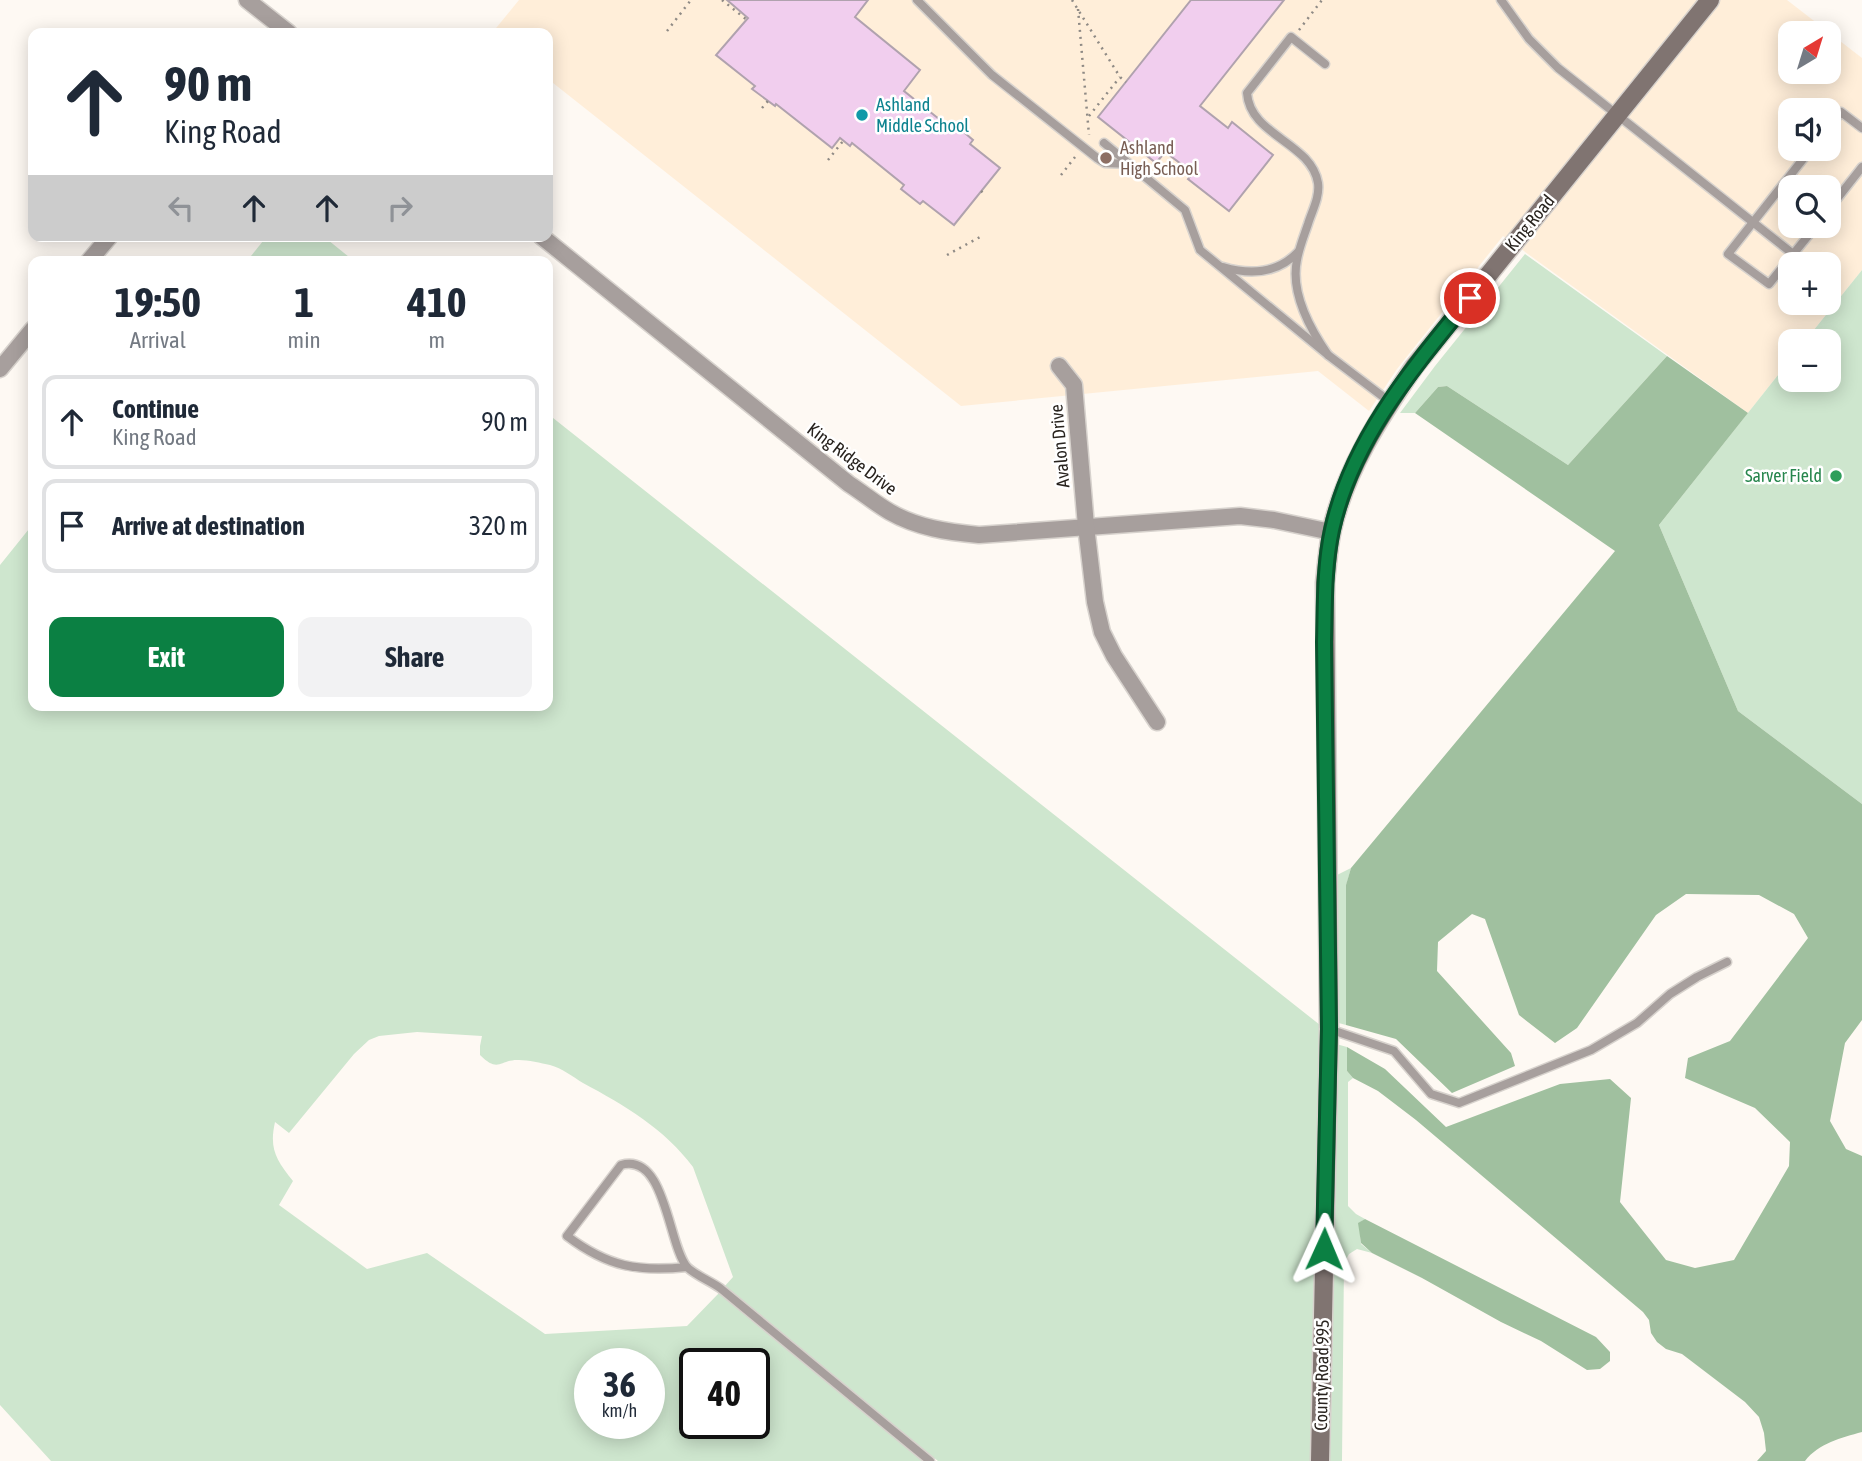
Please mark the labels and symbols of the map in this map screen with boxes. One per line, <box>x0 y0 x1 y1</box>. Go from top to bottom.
north arrow <box>1778 21 1841 84</box>
place label: Ashland Middle School <box>876 94 969 136</box>
marker: Ashland Middle School <box>854 107 870 123</box>
place label: Ashland High School <box>1120 137 1198 179</box>
marker: Ashland High School <box>1098 150 1114 166</box>
street label: King Road <box>1501 190 1559 255</box>
pin <box>1440 268 1500 328</box>
street label: Avalon Drive <box>1045 403 1074 489</box>
street label: King Ridge Drive <box>803 418 901 499</box>
place label: Sarver Field <box>1745 465 1822 486</box>
marker: Sarver Field <box>1828 468 1844 484</box>
position arrow <box>1287 1212 1361 1286</box>
street label: County Road 995 <box>1310 1319 1333 1431</box>
speed limit sign: 40 <box>679 1348 770 1439</box>

